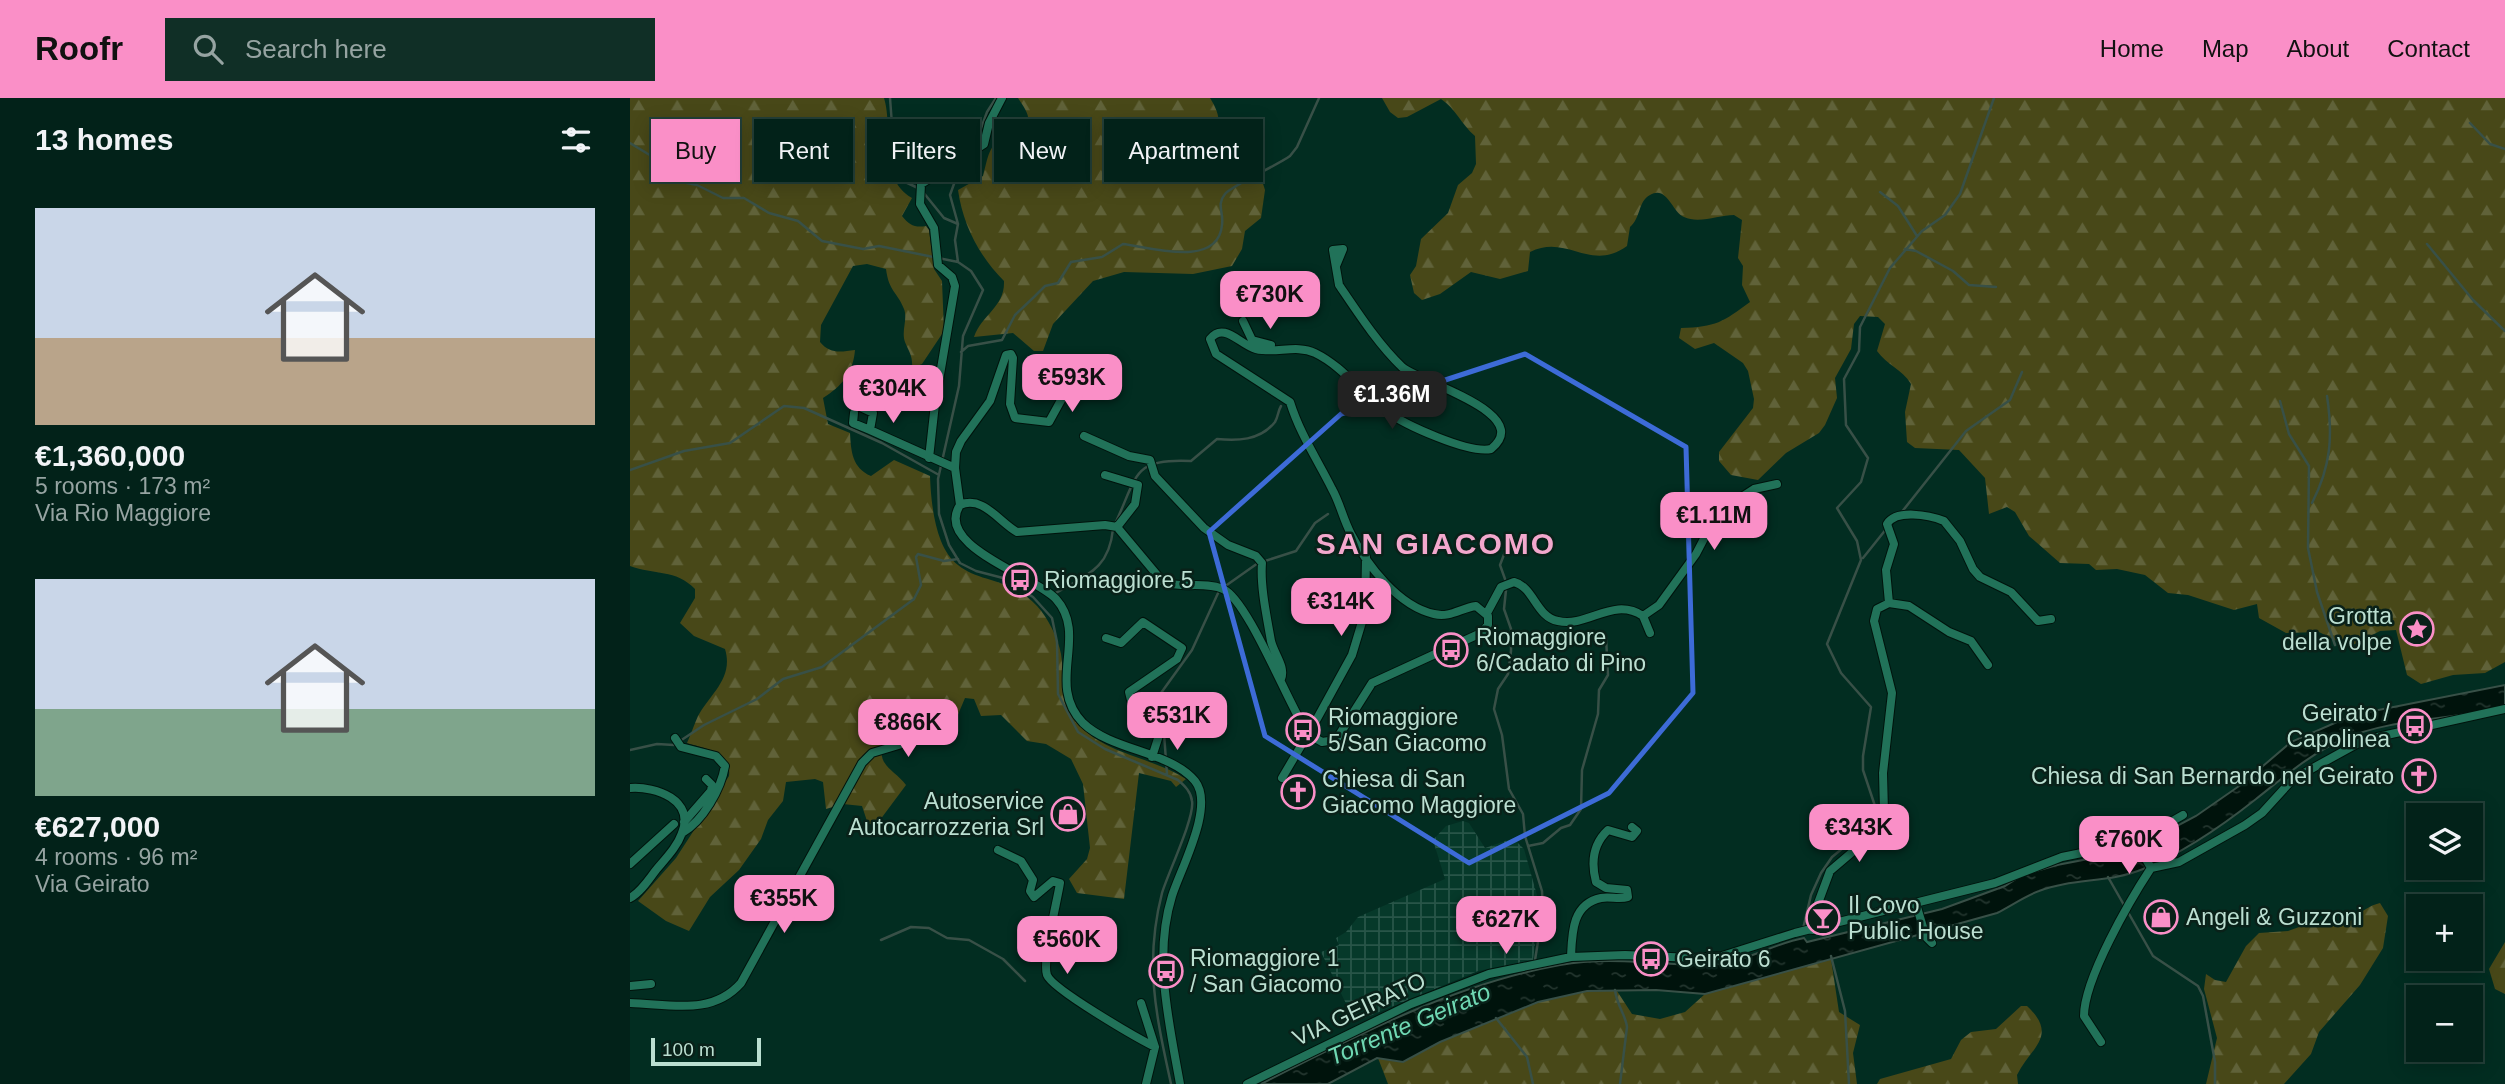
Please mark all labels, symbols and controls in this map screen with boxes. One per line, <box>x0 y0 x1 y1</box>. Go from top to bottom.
search box <box>165 18 655 81</box>
text: Roofr <box>35 30 123 67</box>
icon: search <box>189 30 227 68</box>
text: Search here <box>245 34 387 64</box>
text: Home <box>2100 35 2164 62</box>
text: Map <box>2202 35 2249 62</box>
text: About <box>2287 35 2349 62</box>
text: Contact <box>2387 35 2470 62</box>
chip: Buy <box>651 119 740 182</box>
chip: Rent <box>754 119 853 182</box>
chip: Filters <box>867 119 980 182</box>
chip: New <box>994 119 1090 182</box>
chip: Apartment <box>1104 119 1263 182</box>
icon: filters <box>557 121 595 159</box>
text: 13 homes <box>35 123 173 156</box>
icon: home <box>252 254 378 380</box>
pin: €730K <box>1221 272 1319 331</box>
text: €730K <box>1236 281 1304 307</box>
pin: €593K <box>1023 354 1121 414</box>
text: €593K <box>1038 364 1106 390</box>
pin: €304K <box>844 366 942 425</box>
pin: €1.36M <box>1335 372 1449 431</box>
text: €304K <box>859 375 927 401</box>
text: €1.36M <box>1354 381 1430 407</box>
text: €1,360,000 <box>35 439 185 472</box>
text: 5 rooms · 173 m² <box>35 473 210 499</box>
pin: €1.11M <box>1657 492 1771 552</box>
text: Via Rio Maggiore <box>35 500 211 526</box>
text: €1.11M <box>1676 502 1752 528</box>
district label: SAN GIACOMO <box>1316 527 1556 560</box>
bus stop icon: Riomaggiore 5 <box>1001 561 1039 599</box>
place label: Riomaggiore 5 <box>1044 567 1194 593</box>
pin: €314K <box>1292 578 1390 638</box>
text: €314K <box>1307 588 1375 614</box>
place label: Grotta della volpe <box>2282 603 2392 655</box>
place icon: Grotta della volpe <box>2398 610 2436 648</box>
place label: Riomaggiore 6/Cadato di Pino <box>1476 624 1646 676</box>
icon: home <box>252 625 378 751</box>
bus stop icon: Riomaggiore 6/Cadato di Pino <box>1432 631 1470 669</box>
pin: €531K <box>1128 692 1226 752</box>
pin: €866K <box>859 700 957 759</box>
place label: Geirato / Capolinea <box>2286 700 2391 752</box>
text: €531K <box>1143 702 1211 728</box>
place label: Riomaggiore 5/San Giacomo <box>1328 704 1487 756</box>
bus stop icon: Geirato / Capolinea <box>2396 707 2434 745</box>
text: €866K <box>874 709 942 735</box>
bus stop icon: Riomaggiore 5/San Giacomo <box>1284 711 1322 749</box>
church icon: Chiesa di San Bernardo nel Geirato <box>2400 757 2438 795</box>
place label: Chiesa di San Bernardo nel Geirato <box>2031 763 2394 789</box>
place label: Chiesa di San Giacomo Maggiore <box>1322 766 1516 818</box>
church icon: Chiesa di San Giacomo Maggiore <box>1279 773 1317 811</box>
place label: Autoservice Autocarrozzeria Srl <box>848 788 1044 840</box>
shop icon: Autoservice Autocarrozzeria Srl <box>1049 795 1087 833</box>
map controls <box>2406 803 2483 1062</box>
button: layers <box>2406 803 2483 880</box>
pin: €343K <box>1810 804 1908 864</box>
text: €627,000 <box>35 810 160 843</box>
text: €343K <box>1825 814 1893 840</box>
pin: €760K <box>2080 816 2178 876</box>
text: €760K <box>2095 826 2163 852</box>
text: 4 rooms · 96 m² <box>35 844 197 870</box>
text: Via Geirato <box>35 871 150 897</box>
pin: €355K <box>735 876 833 935</box>
text: €355K <box>750 885 818 911</box>
place label: Il Covo Public House <box>1848 892 1984 944</box>
button: + <box>2406 894 2483 971</box>
pin: €627K <box>1457 896 1555 956</box>
shop icon: Angeli & Guzzoni <box>2142 898 2180 936</box>
bar icon: Il Covo Public House <box>1804 899 1842 937</box>
place label: Angeli & Guzzoni <box>2186 904 2362 930</box>
text: €627K <box>1472 906 1540 932</box>
pin: €560K <box>1018 916 1116 976</box>
text: €560K <box>1033 926 1101 952</box>
bus stop icon: Geirato 6 <box>1632 940 1670 978</box>
place label: Riomaggiore 1 / San Giacomo <box>1190 945 1342 997</box>
place label: Geirato 6 <box>1676 946 1771 972</box>
bus stop icon: Riomaggiore 1 / San Giacomo <box>1147 952 1185 990</box>
street label: VIA GEIRATO <box>1288 967 1430 1051</box>
water label: Torrente Geirato <box>1324 978 1494 1070</box>
button: − <box>2406 985 2483 1062</box>
scale bar <box>651 1035 761 1067</box>
text: 100 m <box>662 1039 715 1060</box>

